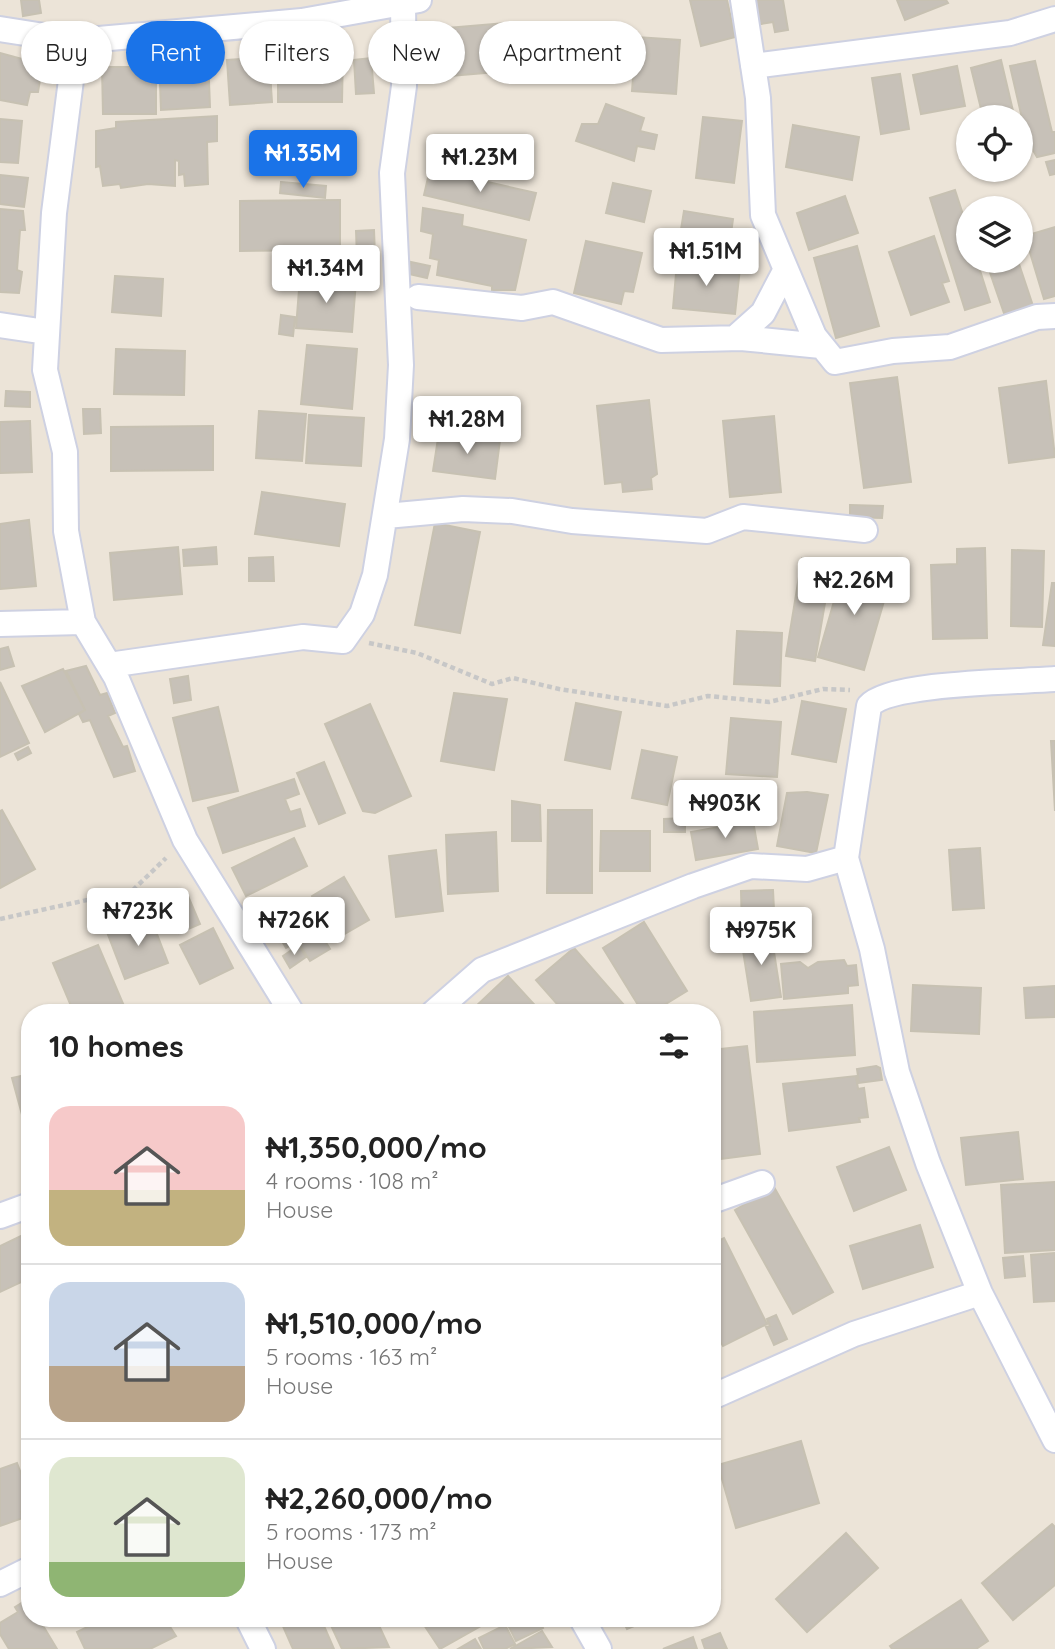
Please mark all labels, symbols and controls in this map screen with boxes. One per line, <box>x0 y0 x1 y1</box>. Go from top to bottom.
chip: Buy <box>21 21 112 84</box>
chip: Rent <box>126 21 225 84</box>
chip: Filters <box>239 21 354 84</box>
chip: New <box>368 21 465 84</box>
chip: Apartment <box>479 21 646 84</box>
map controls <box>956 105 1033 273</box>
button: locate <box>956 105 1033 182</box>
pin: ₦1.35M <box>246 130 360 190</box>
pin: ₦1.23M <box>423 134 537 194</box>
text: ₦1.35M <box>265 138 341 167</box>
text: ₦1.23M <box>442 142 518 171</box>
button: layers <box>956 196 1033 273</box>
pin: ₦1.51M <box>649 229 763 288</box>
text: ₦1.51M <box>670 236 742 265</box>
pin: ₦1.34M <box>269 246 383 305</box>
text: ₦1.34M <box>288 253 364 282</box>
pin: ₦1.28M <box>410 396 524 456</box>
text: ₦1.28M <box>429 404 505 433</box>
pin: ₦2.26M <box>797 558 911 617</box>
text: ₦2.26M <box>814 565 894 594</box>
pin: ₦903K <box>676 780 774 840</box>
text: ₦903K <box>689 788 761 817</box>
pin: ₦723K <box>89 888 187 948</box>
text: ₦723K <box>103 896 173 925</box>
pin: ₦726K <box>245 898 343 957</box>
text: ₦726K <box>259 905 329 934</box>
pin: ₦975K <box>712 908 810 967</box>
text: ₦975K <box>726 915 796 944</box>
text: 10 homes <box>49 1027 184 1065</box>
icon: filters <box>655 1027 693 1065</box>
text: ₦1,350,000/mo <box>266 1128 487 1166</box>
icon: home <box>105 1134 189 1218</box>
text: 4 rooms · 108 m² <box>266 1166 439 1195</box>
text: House <box>266 1195 333 1224</box>
text: ₦1,510,000/mo <box>266 1304 482 1342</box>
icon: home <box>105 1310 189 1394</box>
text: 5 rooms · 163 m² <box>266 1342 437 1371</box>
text: House <box>266 1371 333 1400</box>
text: ₦2,260,000/mo <box>266 1479 492 1517</box>
icon: home <box>105 1485 189 1569</box>
text: 5 rooms · 173 m² <box>266 1517 437 1546</box>
text: House <box>266 1546 333 1575</box>

